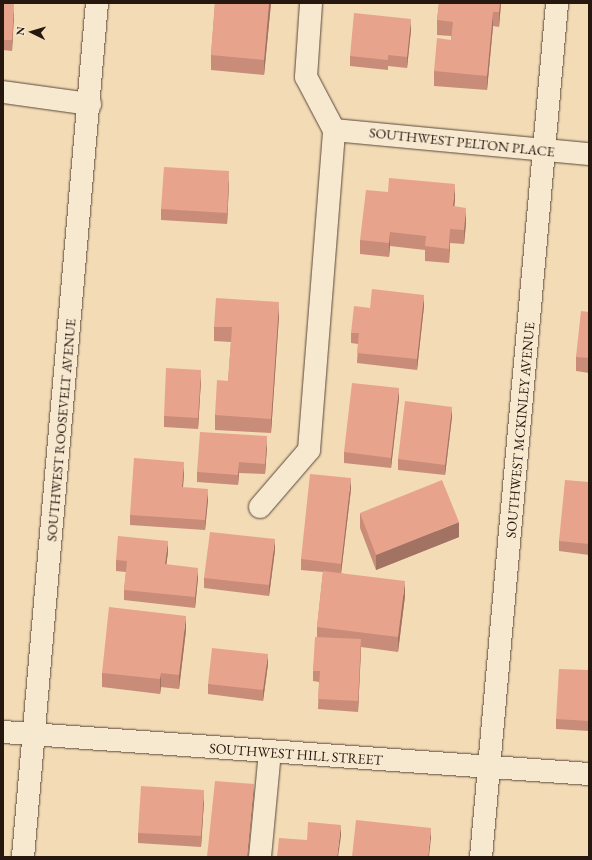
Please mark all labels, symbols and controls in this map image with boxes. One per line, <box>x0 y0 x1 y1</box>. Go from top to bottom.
north arrow <box>12 12 52 52</box>
text: N <box>13 26 27 36</box>
street label: SOUTHWEST PELTON PLACE <box>368 124 556 160</box>
street label: SOUTHWEST ROOSEVELT AVENUE <box>43 318 79 542</box>
street label: SOUTHWEST MCKINLEY AVENUE <box>502 321 538 539</box>
street label: SOUTHWEST HILL STREET <box>209 740 383 768</box>

